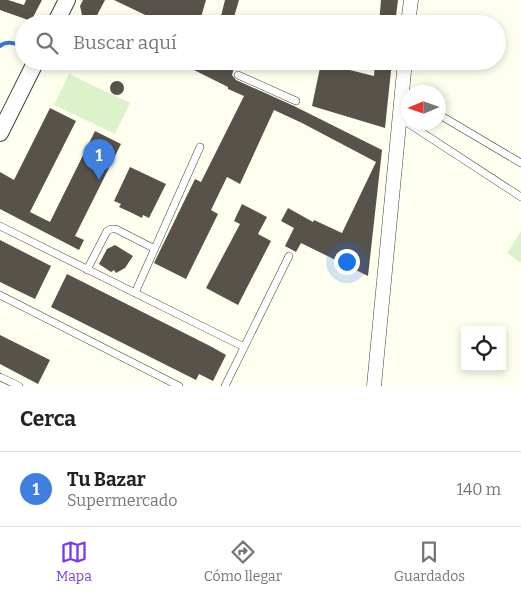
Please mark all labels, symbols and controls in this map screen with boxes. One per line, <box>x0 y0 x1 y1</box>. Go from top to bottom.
search box <box>15 15 506 70</box>
icon: search <box>33 29 61 57</box>
text: Buscar aquí <box>73 31 177 54</box>
north arrow <box>401 85 446 130</box>
pin: 1 <box>83 139 115 180</box>
your location <box>334 249 360 275</box>
map controls <box>461 326 506 371</box>
button: locate <box>461 326 506 371</box>
text: Cerca <box>20 406 76 432</box>
text: Tu Bazar <box>67 468 146 491</box>
text: 1 <box>33 480 39 499</box>
text: 140 m <box>456 480 501 499</box>
text: Supermercado <box>67 491 177 510</box>
tab: Mapa <box>56 538 92 585</box>
tab: Cómo llegar <box>204 538 282 585</box>
tab: Guardados <box>394 538 465 585</box>

